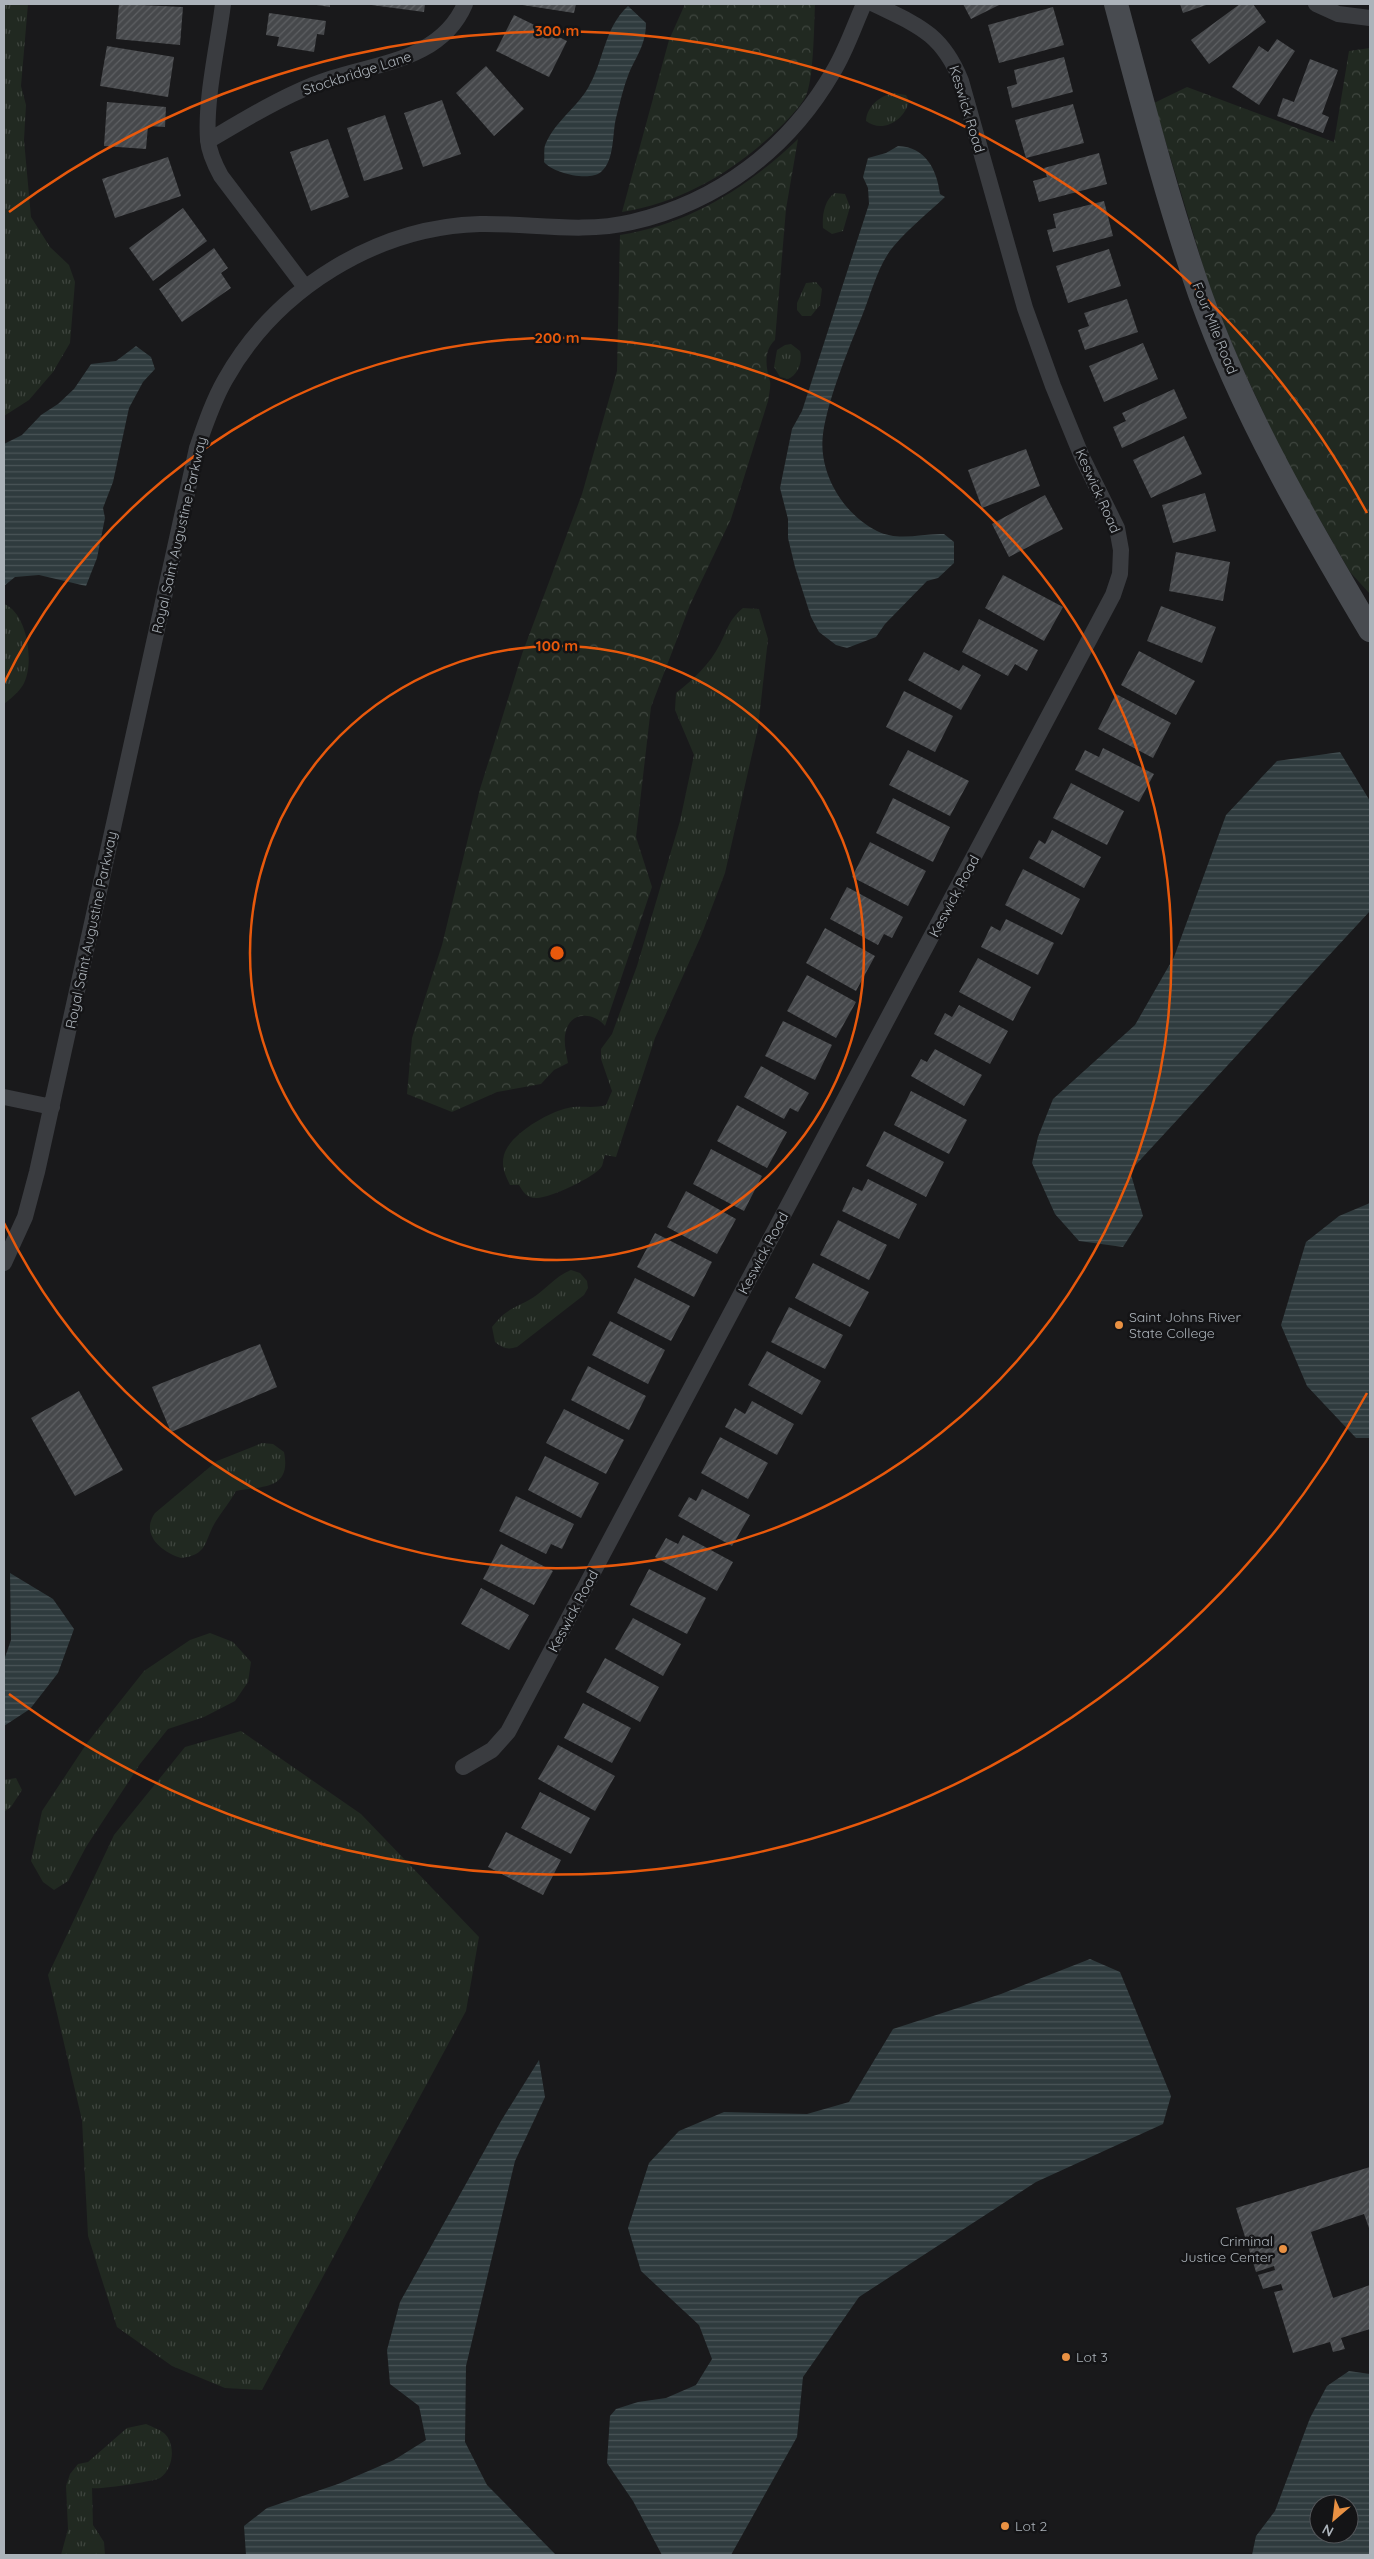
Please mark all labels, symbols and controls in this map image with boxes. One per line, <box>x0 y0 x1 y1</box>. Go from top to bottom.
text: 300 m <box>535 21 579 40</box>
street label: Stockbridge Lane <box>300 47 414 99</box>
street label: Keswick Road <box>945 63 989 155</box>
street label: Four Mile Road <box>1188 279 1242 377</box>
text: 200 m <box>535 328 580 347</box>
street label: Royal Saint Augustine Parkway <box>148 435 210 635</box>
street label: Keswick Road <box>1071 446 1125 536</box>
text: 100 m <box>536 636 578 655</box>
street label: Royal Saint Augustine Parkway <box>61 830 121 1030</box>
street label: Keswick Road <box>925 852 983 940</box>
centre of rings <box>548 944 566 962</box>
street label: Keswick Road <box>734 1209 792 1297</box>
place label: Saint Johns River State College <box>1129 1308 1242 1342</box>
marker: Saint Johns River State College <box>1113 1319 1125 1331</box>
street label: Keswick Road <box>544 1567 602 1655</box>
place label: Criminal Justice Center <box>1181 2232 1274 2266</box>
marker: Criminal Justice Center <box>1277 2243 1289 2255</box>
place label: Lot 3 <box>1076 2348 1108 2366</box>
marker: Lot 3 <box>1060 2351 1072 2363</box>
north arrow <box>1309 2494 1359 2544</box>
place label: Lot 2 <box>1015 2517 1047 2535</box>
marker: Lot 2 <box>999 2520 1011 2532</box>
text: N <box>1319 2520 1337 2541</box>

